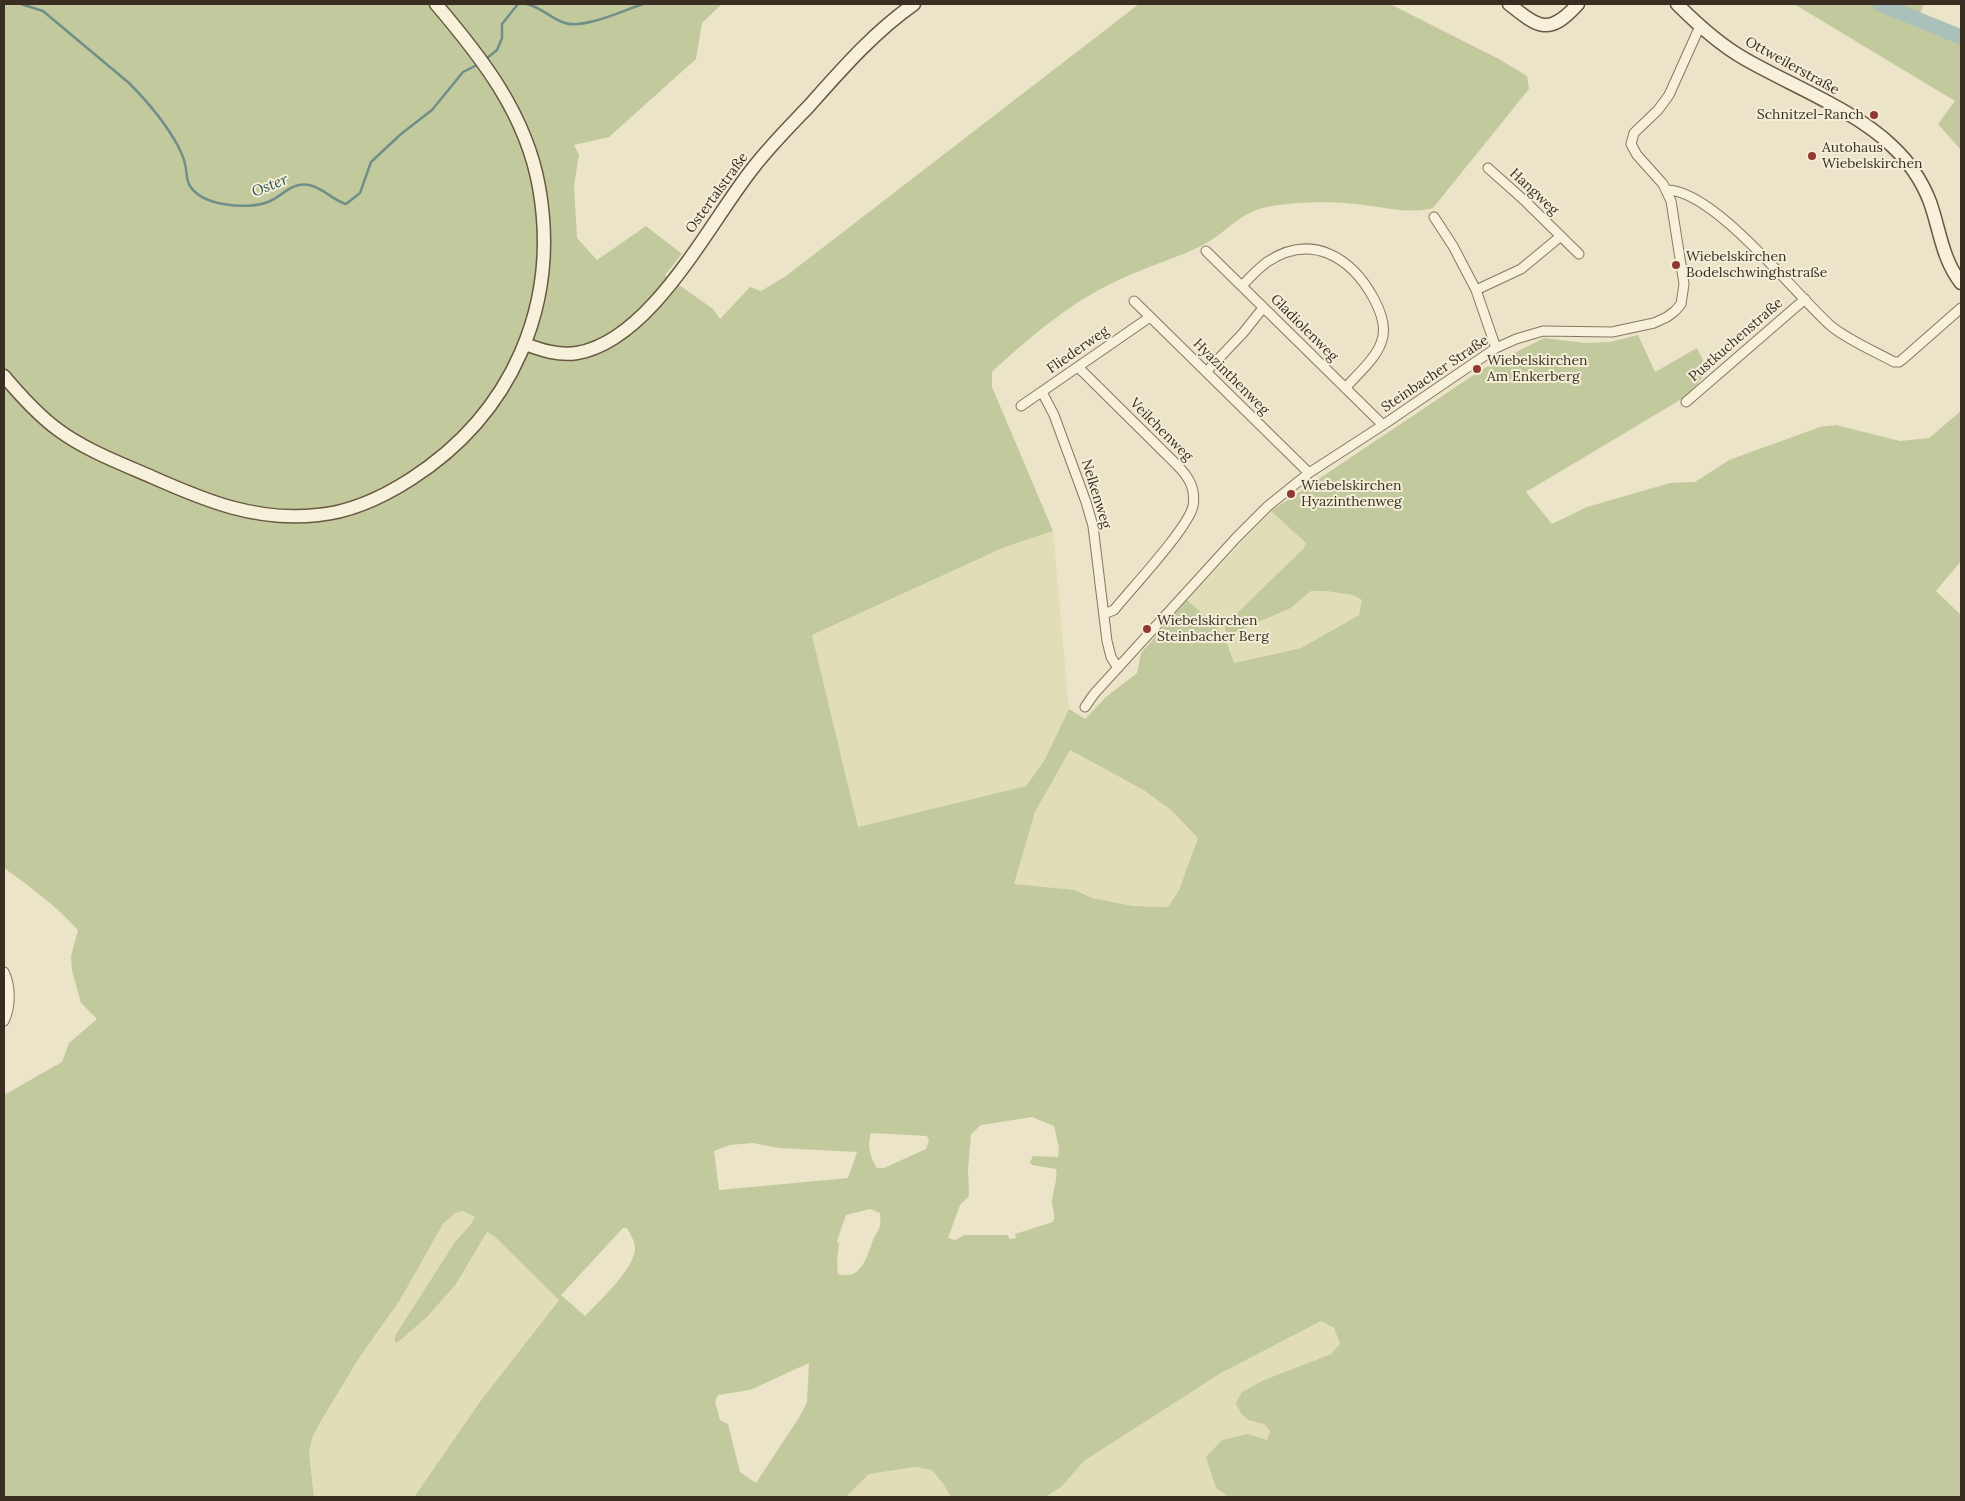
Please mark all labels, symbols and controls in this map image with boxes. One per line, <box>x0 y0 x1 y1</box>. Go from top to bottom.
street label: Ottweilerstraße <box>1742 33 1842 99</box>
place label: Schnitzel-Ranch <box>1757 107 1864 123</box>
marker: Schnitzel-Ranch <box>1868 109 1880 121</box>
place label: Autohaus Wiebelskirchen <box>1822 140 1923 172</box>
street label: Ostertalstraße <box>682 149 752 237</box>
marker: Autohaus Wiebelskirchen <box>1806 150 1818 162</box>
street label: Hangweg <box>1506 165 1562 219</box>
water label: Oster <box>249 171 291 201</box>
place label: Wiebelskirchen Bodelschwinghstraße <box>1686 249 1827 282</box>
marker: Wiebelskirchen Bodelschwinghstraße <box>1670 259 1682 271</box>
street label: Gladiolenweg <box>1267 291 1341 365</box>
street label: Pustkuchenstraße <box>1686 295 1786 385</box>
street label: Fliederweg <box>1044 323 1112 377</box>
street label: Steinbacher Straße <box>1378 332 1492 416</box>
street label: Hyazinthenweg <box>1189 335 1273 419</box>
place label: Wiebelskirchen Am Enkerberg <box>1487 353 1588 386</box>
marker: Wiebelskirchen Am Enkerberg <box>1471 363 1483 375</box>
street label: Veilchenweg <box>1126 395 1196 465</box>
street label: Nelkenweg <box>1078 457 1114 531</box>
place label: Wiebelskirchen Hyazinthenweg <box>1301 478 1402 511</box>
marker: Wiebelskirchen Hyazinthenweg <box>1285 488 1297 500</box>
place label: Wiebelskirchen Steinbacher Berg <box>1157 613 1269 646</box>
marker: Wiebelskirchen Steinbacher Berg <box>1141 623 1153 635</box>

